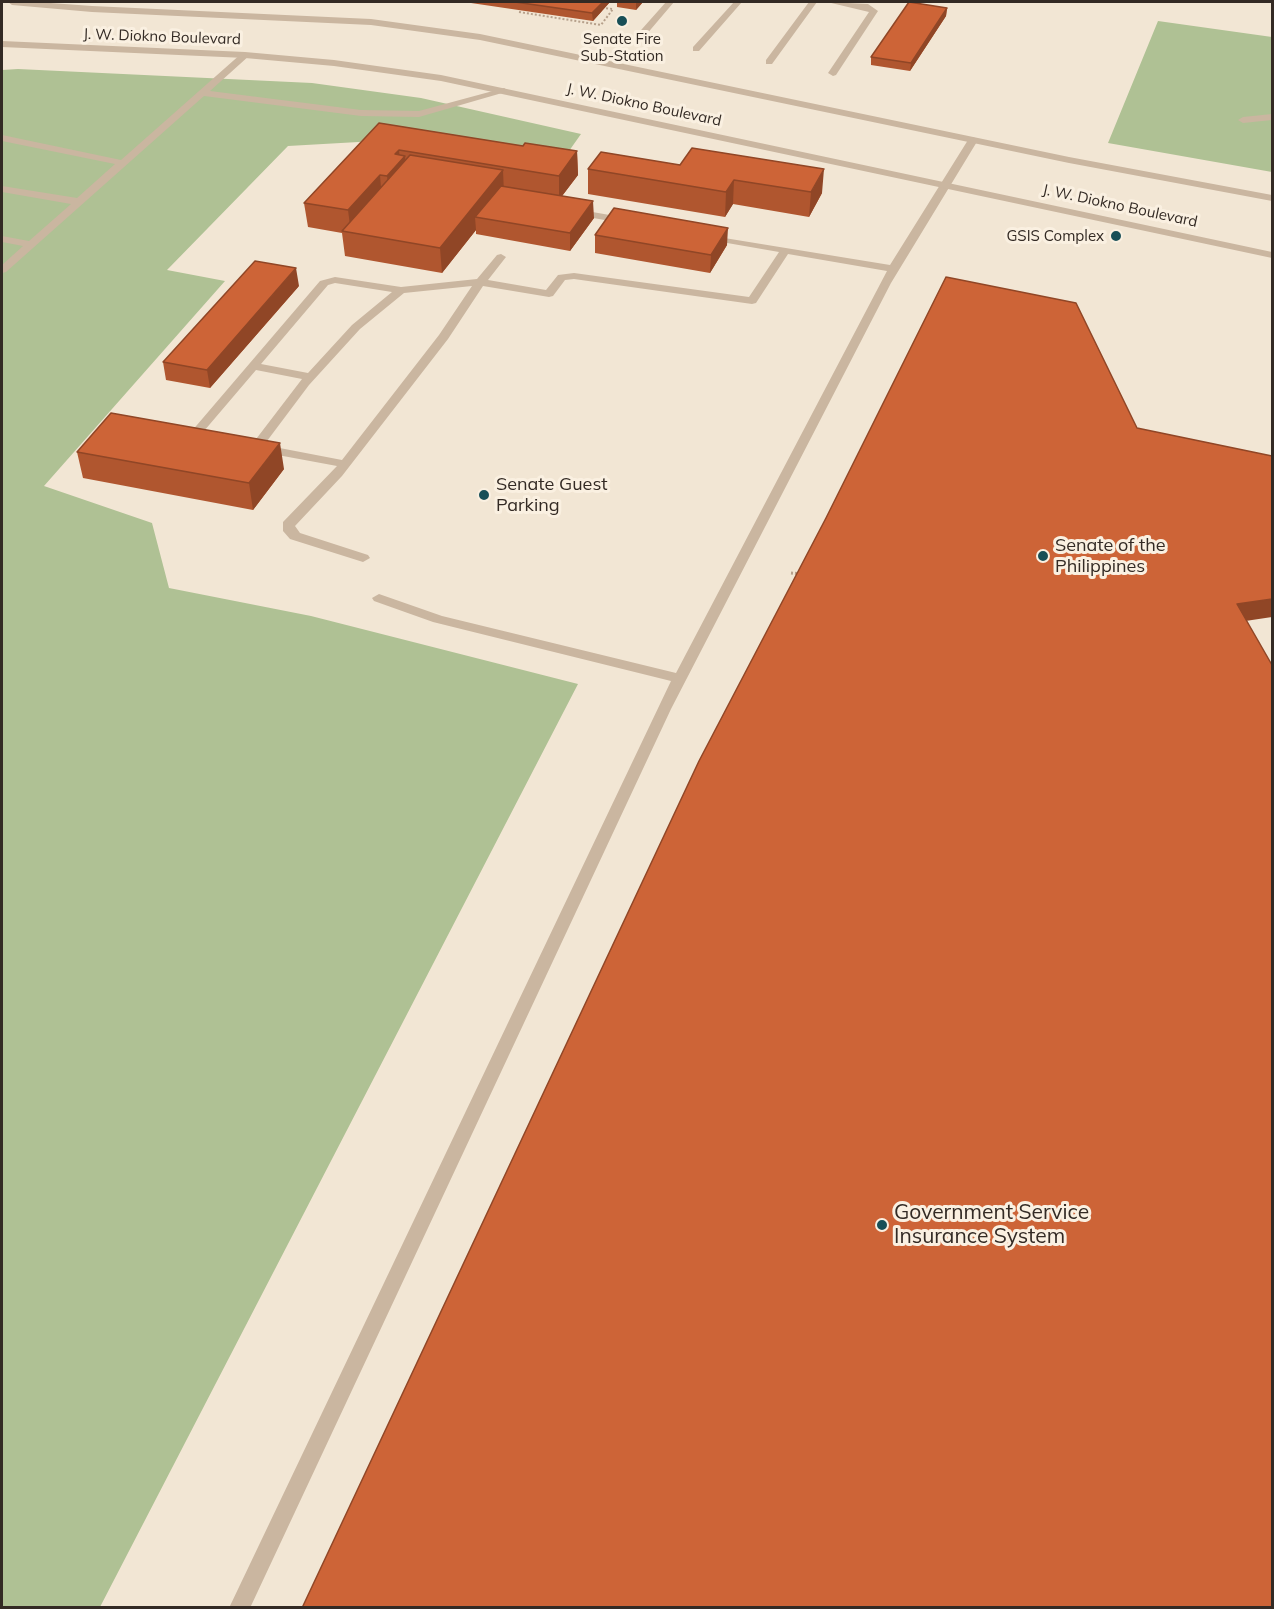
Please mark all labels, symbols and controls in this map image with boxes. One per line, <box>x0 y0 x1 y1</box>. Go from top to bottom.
marker: Senate Fire Sub-Station <box>615 14 629 28</box>
street label: J. W. Diokno Boulevard <box>83 25 241 49</box>
place label: Senate Fire Sub-Station <box>580 30 664 65</box>
street label: J. W. Diokno Boulevard <box>565 80 723 130</box>
street label: J. W. Diokno Boulevard <box>1041 181 1199 231</box>
place label: GSIS Complex <box>1006 227 1104 245</box>
marker: GSIS Complex <box>1109 229 1123 243</box>
place label: Senate Guest Parking <box>496 474 608 516</box>
marker: Senate Guest Parking <box>477 488 491 502</box>
place label: Senate of the Philippines <box>1055 535 1166 578</box>
marker: Senate of the Philippines <box>1036 549 1050 563</box>
place label: Government Service Insurance System <box>894 1200 1089 1250</box>
marker: Government Service Insurance System <box>875 1218 889 1232</box>

